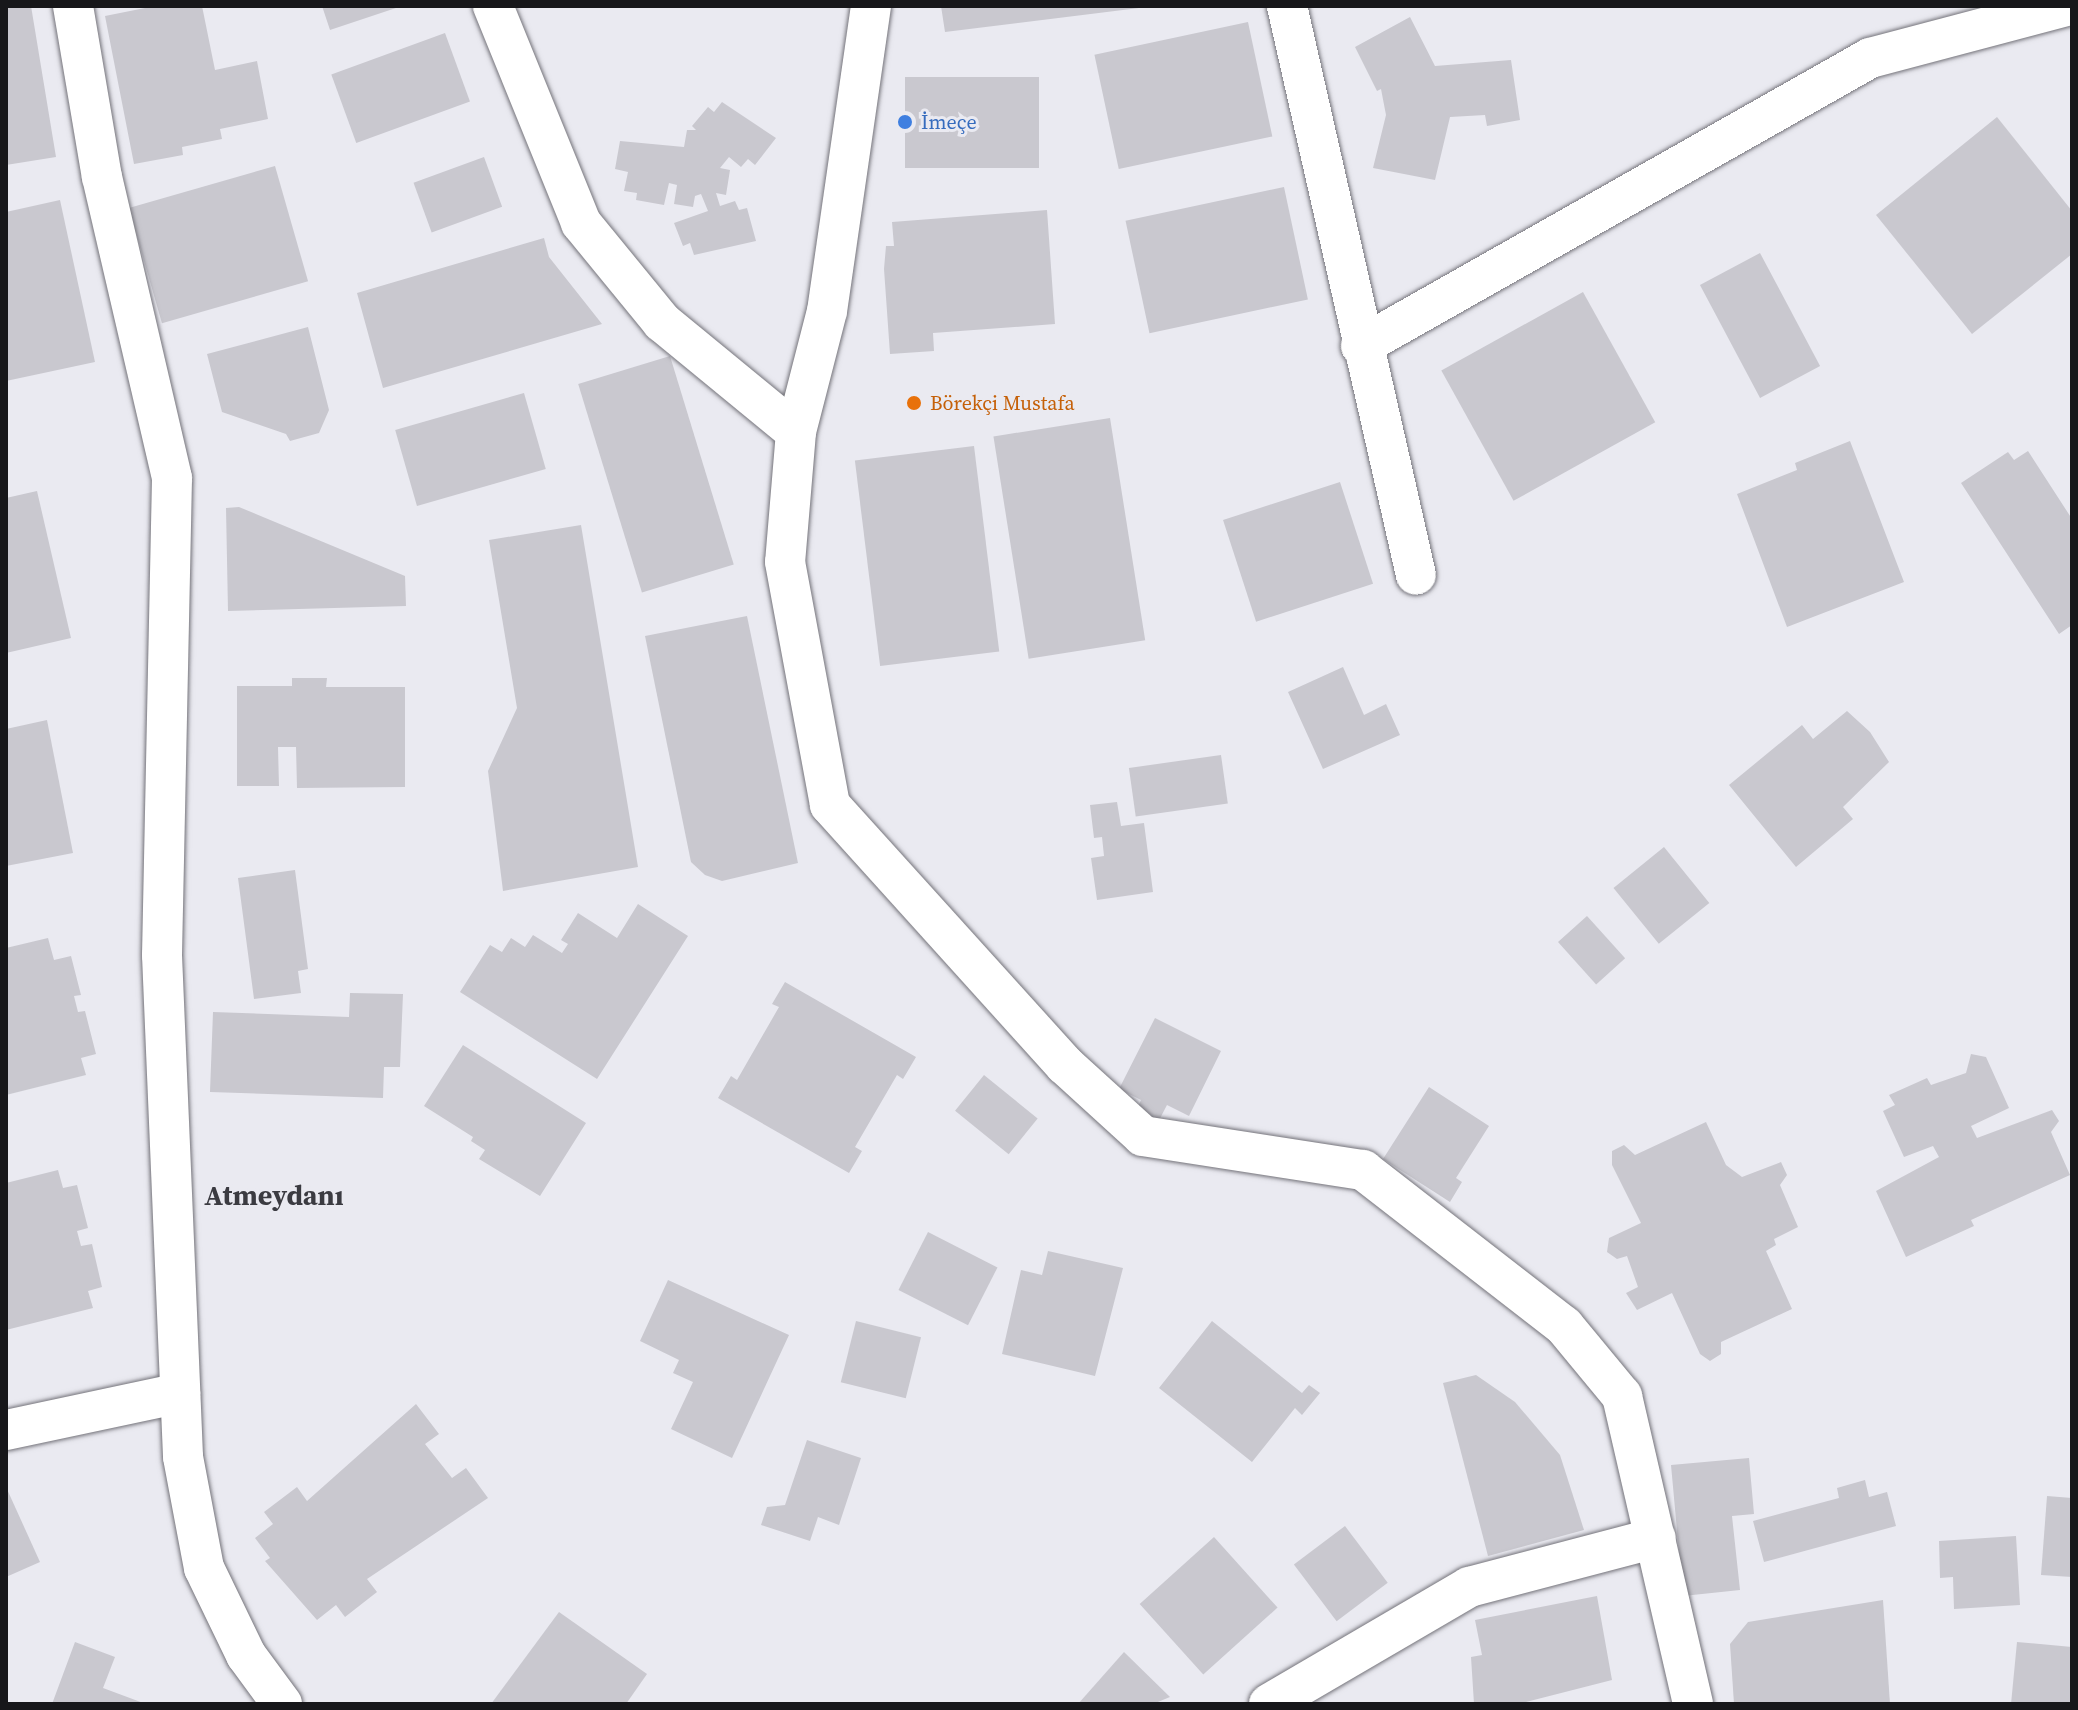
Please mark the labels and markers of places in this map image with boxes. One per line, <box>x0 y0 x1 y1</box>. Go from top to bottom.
place label: İmeçe <box>921 110 977 134</box>
marker: İmeçe <box>896 113 914 131</box>
place label: Börekçi Mustafa <box>930 391 1075 415</box>
marker: Börekçi Mustafa <box>905 394 923 412</box>

